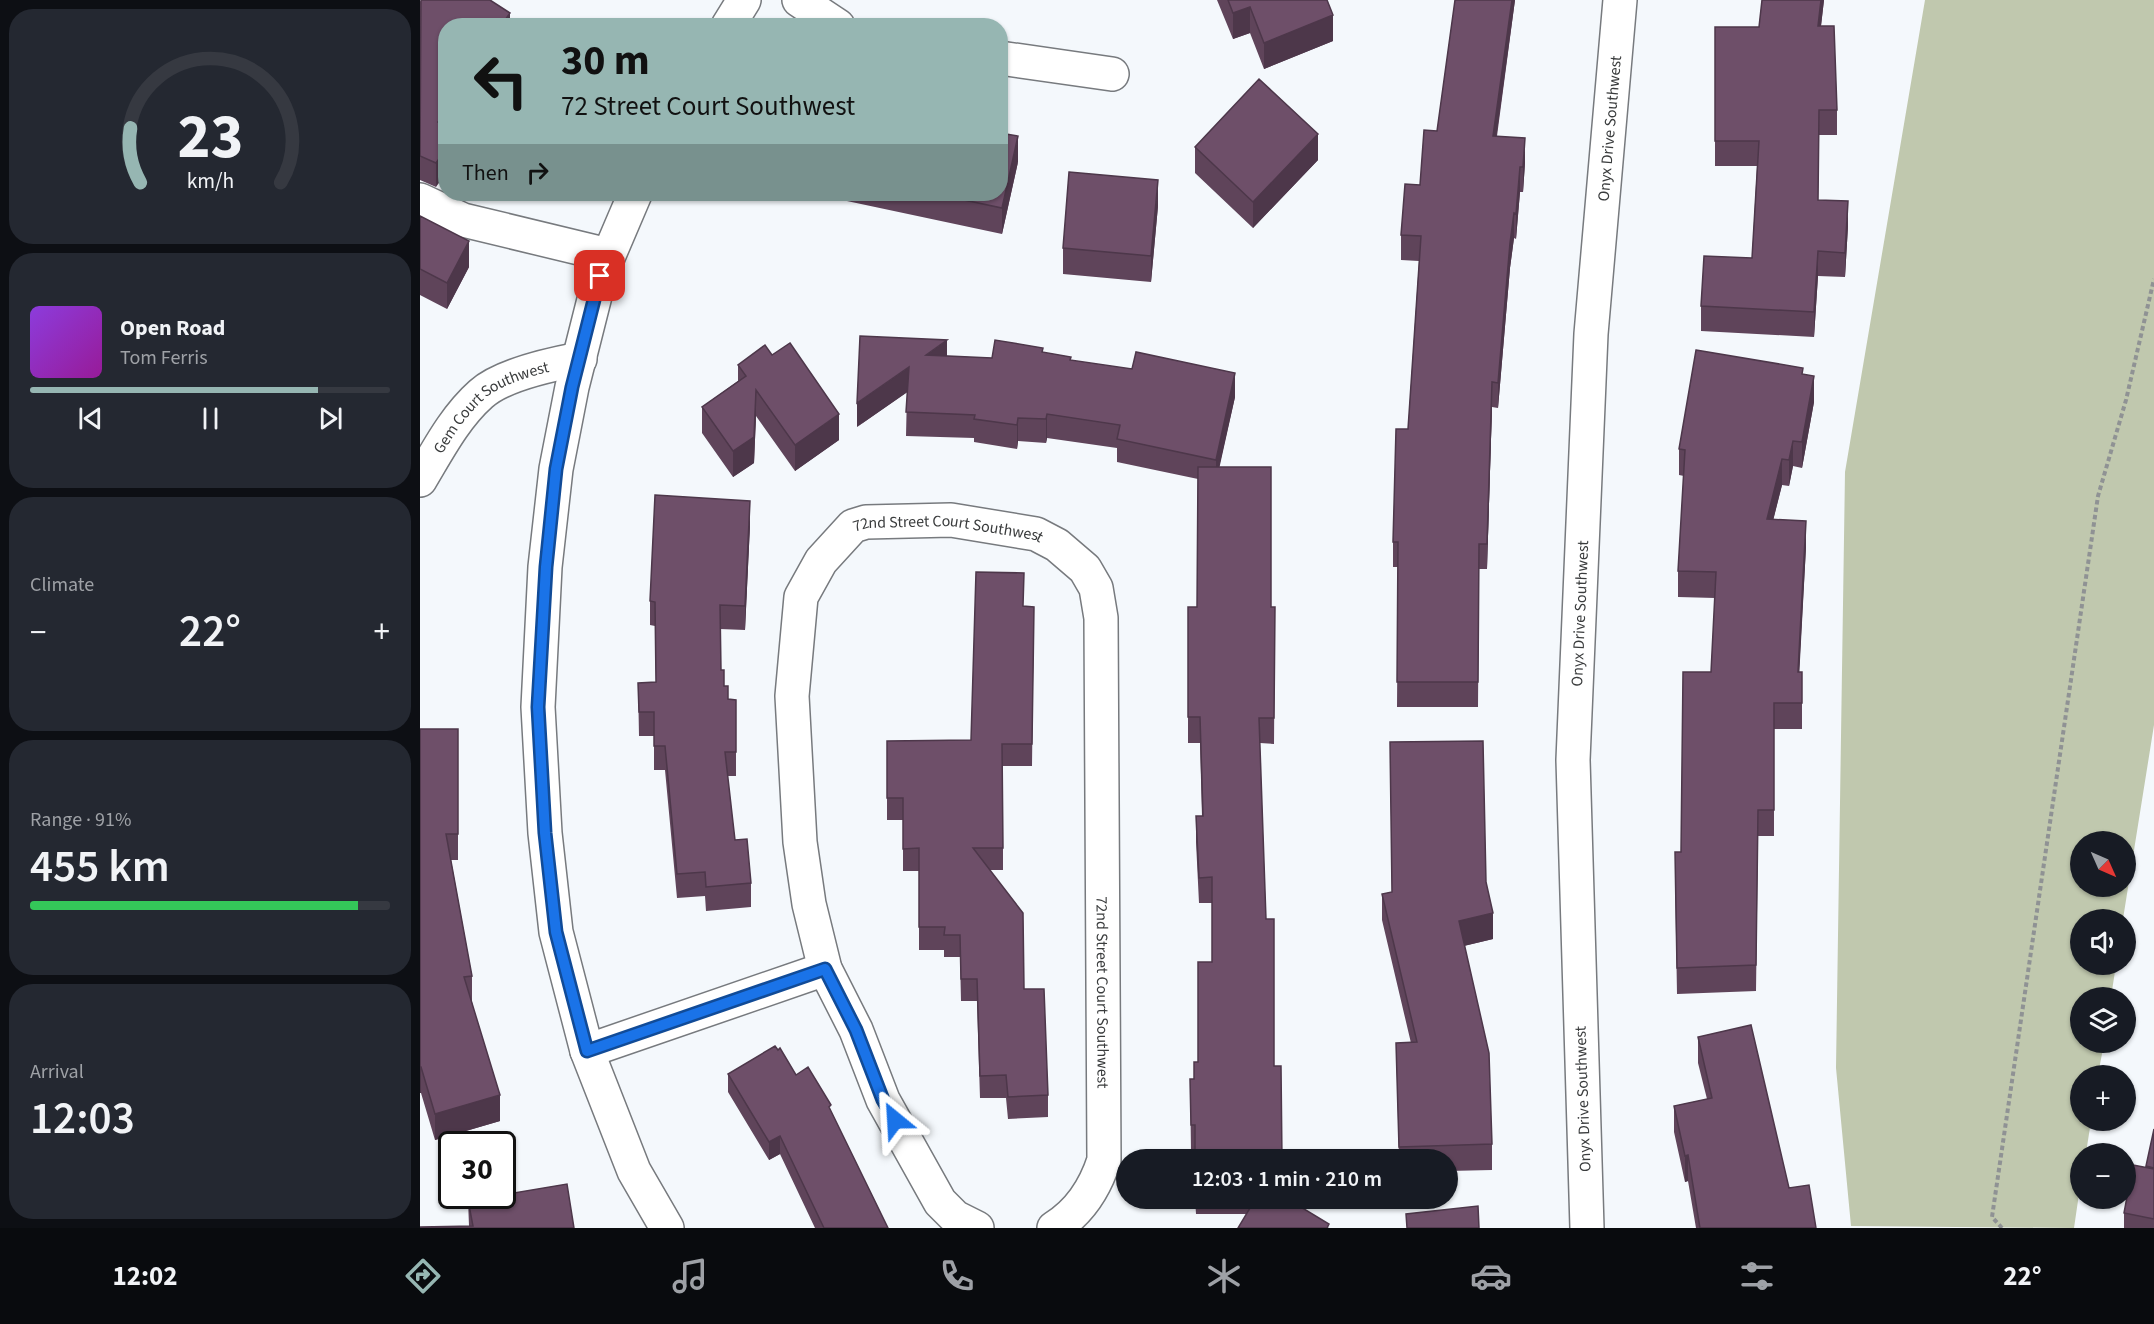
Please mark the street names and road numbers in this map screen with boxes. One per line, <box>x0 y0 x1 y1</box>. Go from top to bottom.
street label: Onyx Drive Southwest <box>1593 54 1627 202</box>
street label: Gem Court Southwest <box>428 356 552 458</box>
street label: 72nd Street Court Southwest <box>850 510 1048 548</box>
street label: Onyx Drive Southwest <box>1566 539 1594 687</box>
street label: 72nd Street Court Southwest <box>1091 896 1114 1089</box>
street label: Onyx Drive Southwest <box>1569 1025 1597 1172</box>

